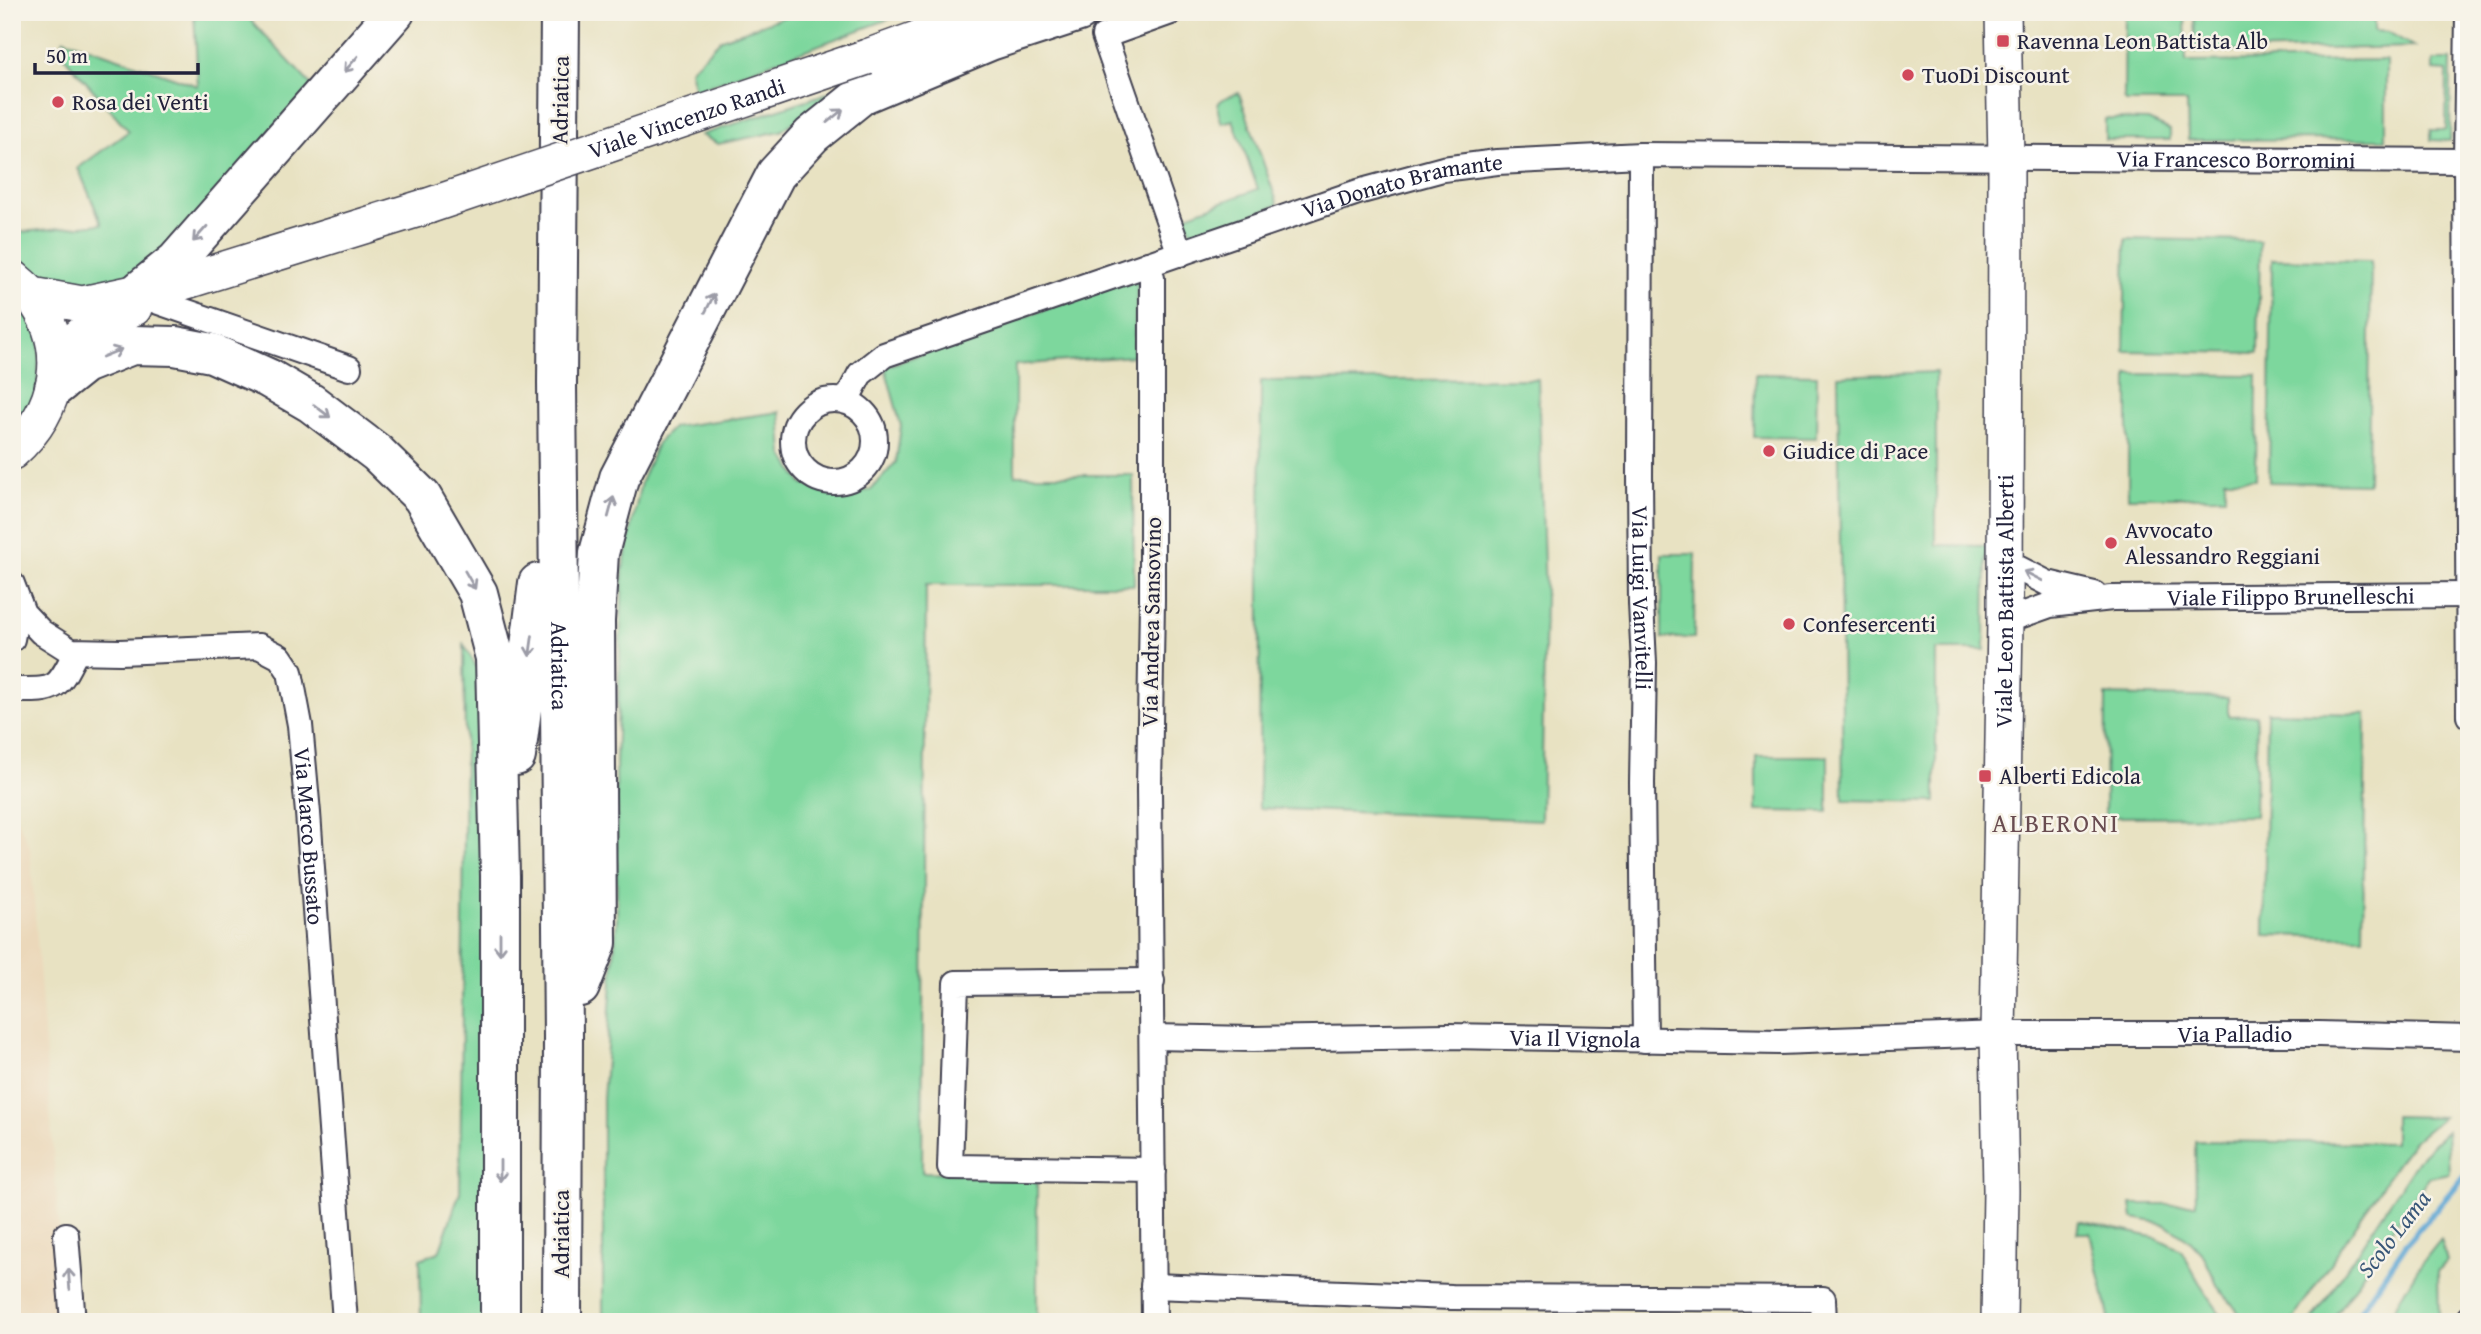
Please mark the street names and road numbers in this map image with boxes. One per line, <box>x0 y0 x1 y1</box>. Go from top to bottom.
street label: Adriatica <box>542 55 577 145</box>
street label: Viale Vincenzo Randi <box>584 69 789 166</box>
street label: Via Francesco Borromini <box>2117 141 2356 176</box>
street label: Via Donato Bramante <box>1297 145 1503 226</box>
street label: Viale Leon Battista Alberti <box>1986 474 2021 728</box>
street label: Via Luigi Vanvitelli <box>1624 506 1661 690</box>
street label: Via Andrea Sansovino <box>1132 517 1169 727</box>
street label: Viale Filippo Brunelleschi <box>2167 578 2415 614</box>
street label: Adriatica <box>543 621 577 711</box>
street label: Via Marco Bussato <box>286 746 333 926</box>
street label: Via Palladio <box>2177 1017 2292 1050</box>
street label: Via Il Vignola <box>1509 1020 1641 1055</box>
street label: Adriatica <box>544 1190 577 1278</box>

